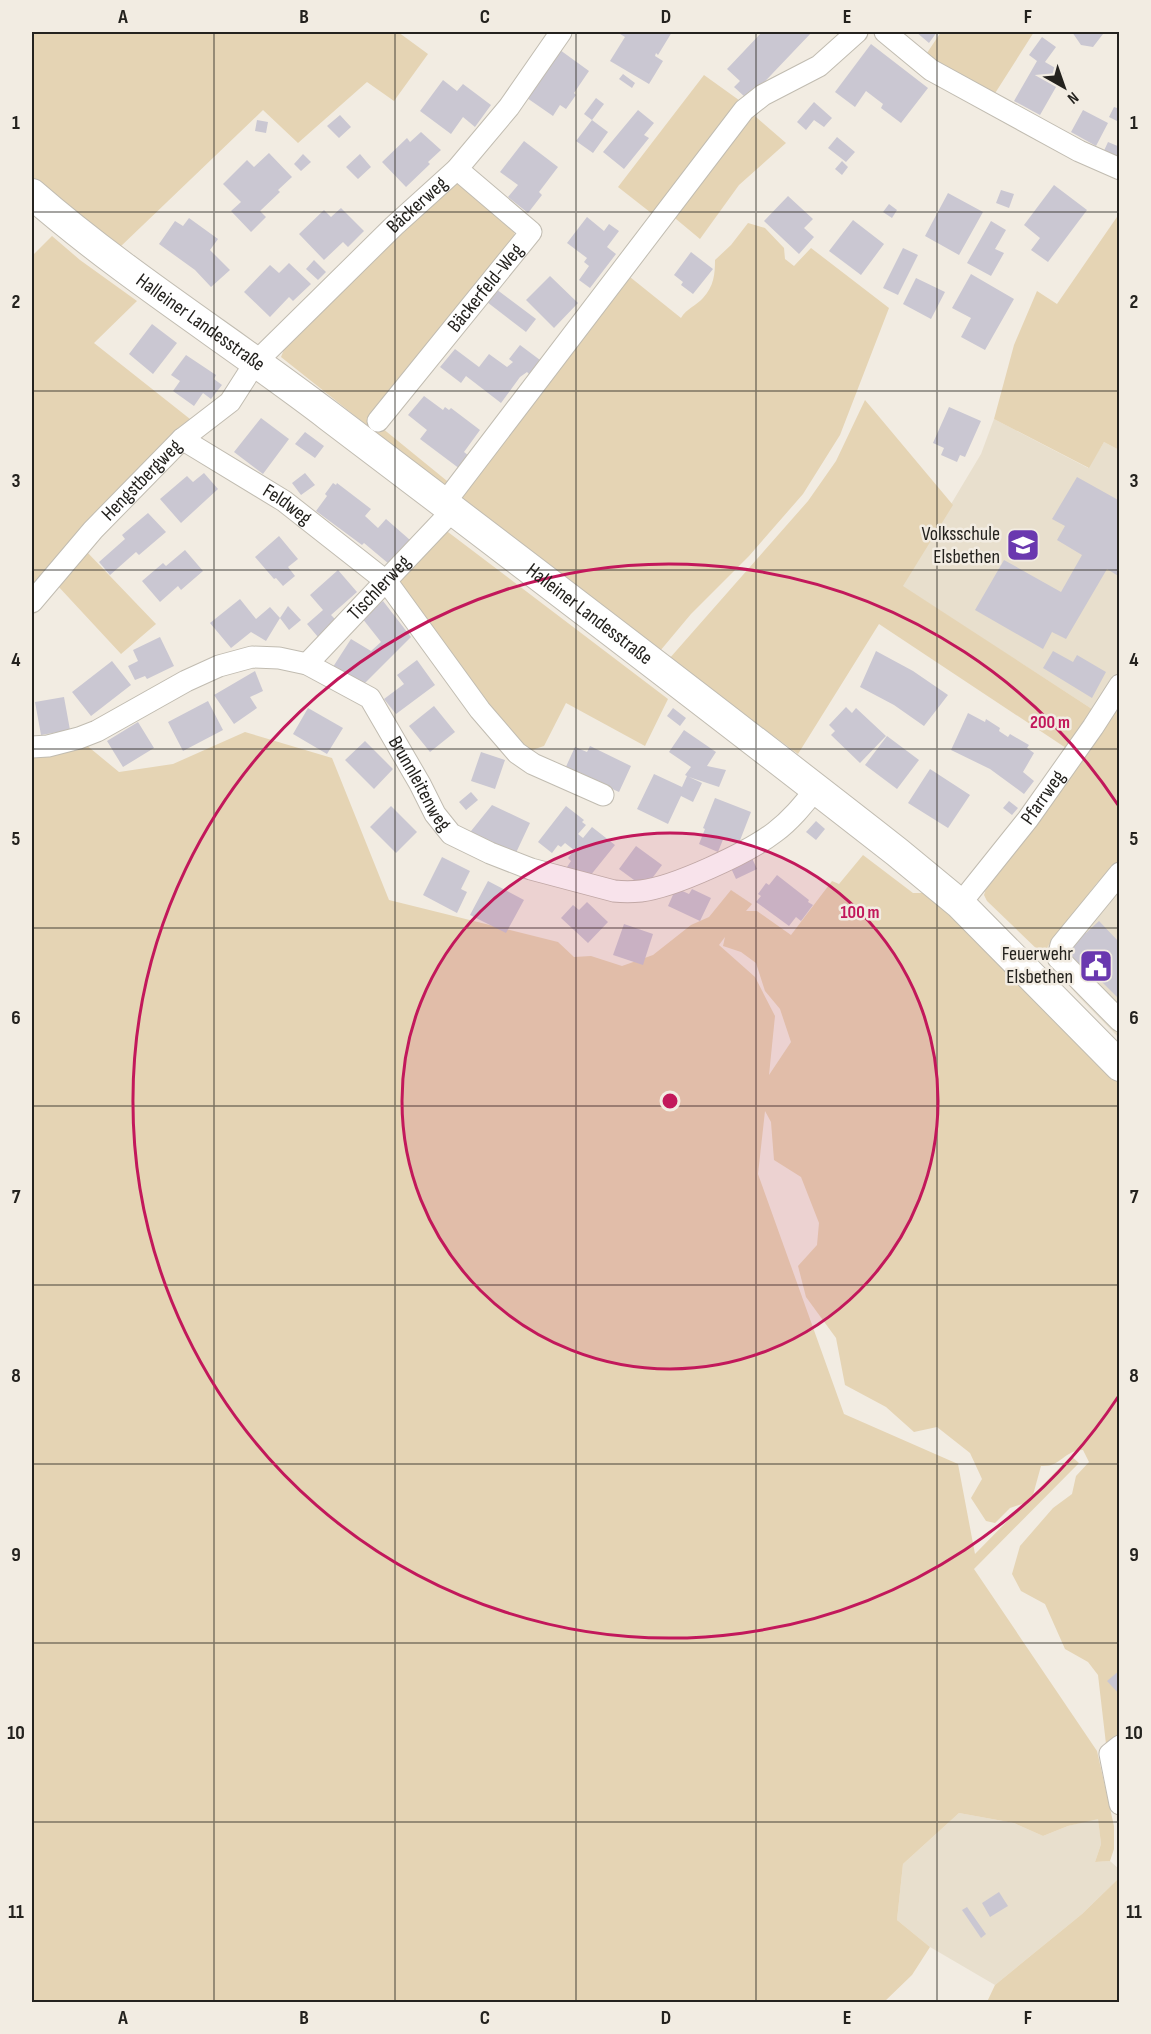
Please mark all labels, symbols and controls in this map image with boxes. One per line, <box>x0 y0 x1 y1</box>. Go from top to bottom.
text: A <box>117 5 128 29</box>
text: B <box>299 5 309 29</box>
text: C <box>480 5 490 29</box>
text: D <box>661 5 671 29</box>
text: E <box>843 5 851 29</box>
text: F <box>1024 5 1032 29</box>
north arrow <box>1034 57 1094 117</box>
text: N <box>1063 87 1082 107</box>
text: 1 <box>12 111 20 135</box>
text: 1 <box>1130 111 1138 135</box>
street label: Bäckerweg <box>382 172 452 238</box>
street label: Bäckerfeld-Weg <box>443 239 529 337</box>
street label: Halleiner Landesstraße <box>131 268 270 377</box>
text: 2 <box>12 290 20 314</box>
text: 2 <box>1130 290 1138 314</box>
street label: Hengstbergweg <box>97 434 187 526</box>
text: 3 <box>12 469 21 493</box>
text: 3 <box>1130 469 1139 493</box>
street label: Feldweg <box>258 479 317 530</box>
place label: Volksschule Elsbethen <box>921 522 1000 569</box>
school or university icon: Volksschule Elsbethen <box>1005 527 1041 563</box>
street label: Tischlerweg <box>343 550 416 625</box>
street label: Halleiner Landesstraße <box>521 558 657 670</box>
text: 4 <box>11 648 21 672</box>
text: 4 <box>1129 648 1139 672</box>
text: 200 m <box>1030 712 1070 733</box>
street label: Brunnleitenweg <box>383 732 456 836</box>
street label: Pfarrweg <box>1016 766 1070 829</box>
text: 5 <box>12 827 21 851</box>
text: 5 <box>1130 827 1139 851</box>
text: 100 m <box>841 902 880 923</box>
place label: Feuerwehr Elsbethen <box>1002 942 1073 989</box>
public building icon: Feuerwehr Elsbethen <box>1078 948 1114 984</box>
text: 6 <box>11 1006 21 1030</box>
text: 6 <box>1129 1006 1139 1030</box>
centre of rings <box>660 1091 680 1111</box>
text: 7 <box>12 1185 21 1209</box>
text: 7 <box>1130 1185 1139 1209</box>
text: 8 <box>11 1364 21 1388</box>
text: 8 <box>1129 1364 1139 1388</box>
text: 9 <box>11 1543 21 1567</box>
text: 9 <box>1129 1543 1139 1567</box>
text: 10 <box>7 1721 25 1745</box>
text: 10 <box>1125 1721 1143 1745</box>
text: 11 <box>8 1900 24 1924</box>
text: 11 <box>1126 1900 1142 1924</box>
text: A <box>117 2006 128 2030</box>
text: B <box>299 2006 309 2030</box>
text: C <box>480 2006 490 2030</box>
text: D <box>661 2006 671 2030</box>
text: E <box>843 2006 851 2030</box>
text: F <box>1024 2006 1032 2030</box>

